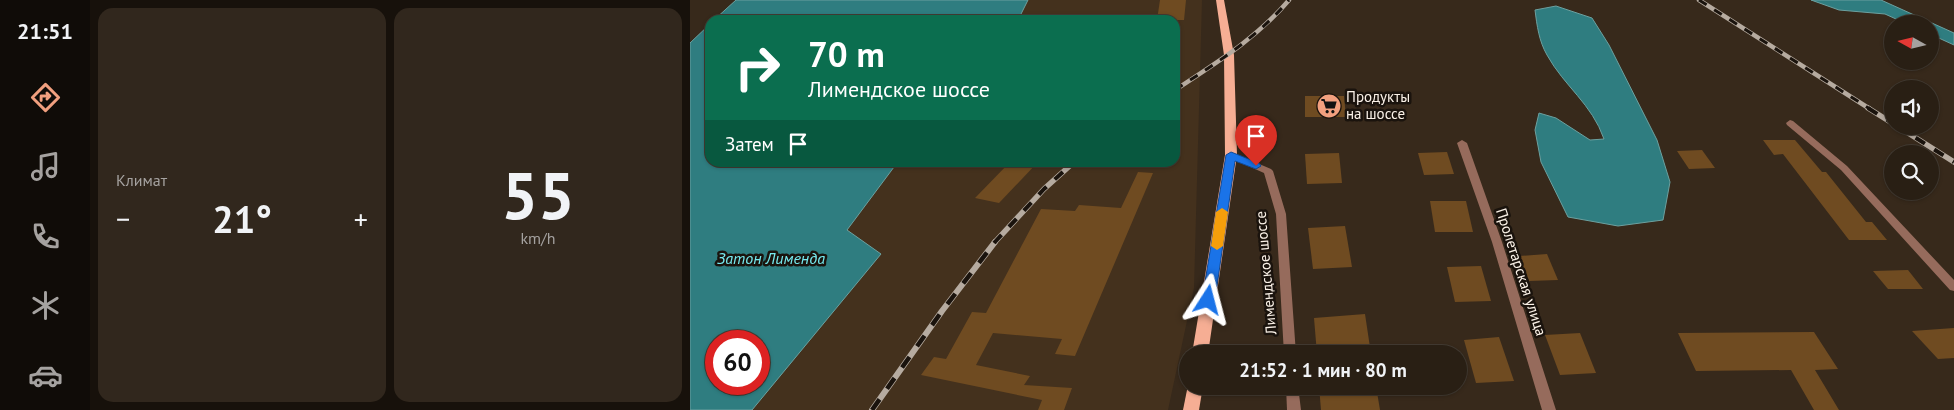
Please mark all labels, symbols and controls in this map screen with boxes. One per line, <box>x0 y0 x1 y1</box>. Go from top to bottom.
north arrow <box>1884 15 1939 70</box>
map controls <box>1884 15 1939 200</box>
text: 21:51 <box>17 17 73 45</box>
text: 70 m <box>808 31 885 77</box>
icon: right <box>725 35 790 100</box>
text: Лимендское шоссе <box>808 75 990 103</box>
icon: directions <box>28 80 63 115</box>
button: sound <box>1884 80 1939 135</box>
place label: Продукты на шоссе <box>1346 87 1410 123</box>
supermarket icon: Продукты на шоссе <box>1316 93 1342 119</box>
pin <box>1235 115 1277 166</box>
icon: arrive <box>1242 122 1270 150</box>
icon: arrive <box>784 130 812 158</box>
text: Затем <box>725 132 774 156</box>
button: search <box>1884 145 1939 200</box>
icon: music <box>28 149 63 184</box>
text: 55 <box>501 153 575 237</box>
text: Климат <box>116 170 167 190</box>
text: 21° <box>212 194 272 243</box>
text: − <box>116 200 130 237</box>
text: + <box>354 200 368 237</box>
street label: Пролетарская улица <box>1492 206 1551 338</box>
street label: Лимендское шоссе <box>1251 210 1280 337</box>
icon: phone <box>28 219 63 254</box>
text: km/h <box>520 228 556 248</box>
water label: Затон Лименда <box>717 248 825 268</box>
position arrow <box>1181 273 1233 325</box>
icon: climate <box>28 288 63 323</box>
speed limit sign: 60 <box>705 330 770 395</box>
icon: car <box>28 358 63 393</box>
text: 21:52 · 1 мин · 80 m <box>1239 358 1407 382</box>

